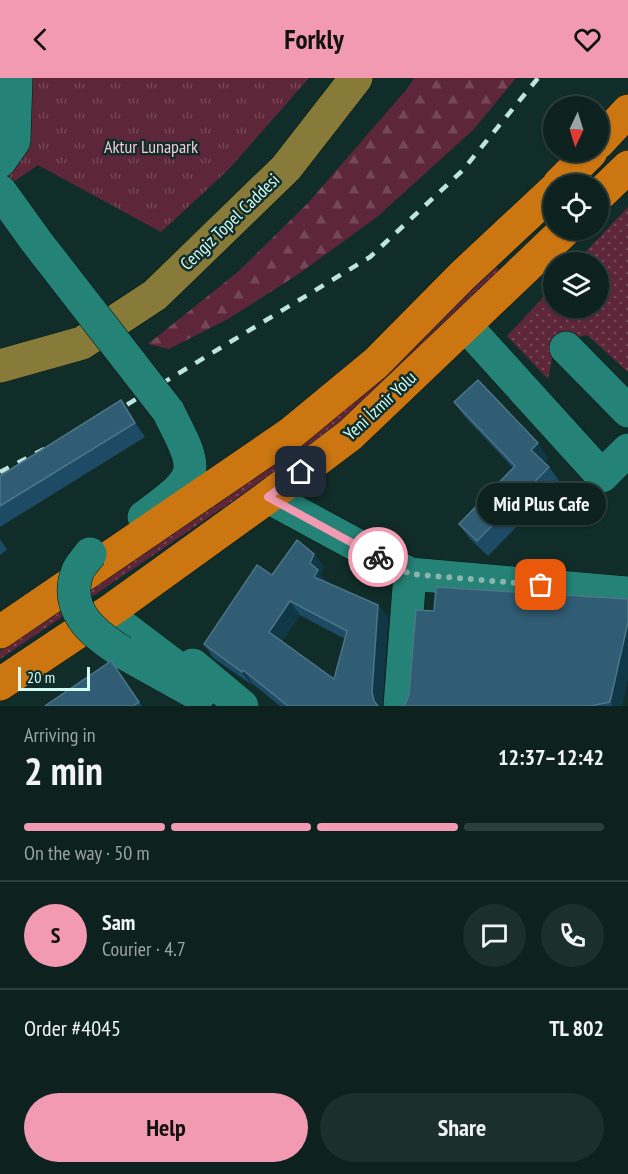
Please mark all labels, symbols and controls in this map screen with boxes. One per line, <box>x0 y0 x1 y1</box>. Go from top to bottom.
text: Forkly <box>284 22 344 56</box>
icon: back <box>24 23 57 56</box>
icon: heart <box>571 23 604 56</box>
north arrow <box>543 96 609 162</box>
map controls <box>543 96 609 318</box>
park label: Aktur Lunapark <box>104 135 198 158</box>
street label: Cengiz Topel Caddesi <box>175 168 284 275</box>
button: locate <box>543 174 609 240</box>
button: layers <box>543 252 609 318</box>
street label: Yeni İzmir Yolu <box>338 366 421 445</box>
pin <box>275 446 326 497</box>
icon: home <box>284 455 317 488</box>
callout: Mid Plus Cafe <box>476 483 606 525</box>
text: Mid Plus Cafe <box>493 491 590 517</box>
courier <box>348 527 408 587</box>
icon: bike <box>362 541 395 574</box>
pin <box>515 559 566 610</box>
icon: bag <box>524 568 557 601</box>
scale bar <box>18 664 90 692</box>
text: 20 m <box>27 667 55 687</box>
text: Arriving in <box>24 722 96 748</box>
text: 12:37–12:42 <box>498 743 604 771</box>
text: 2 min <box>24 745 103 796</box>
text: On the way · 50 m <box>24 840 150 866</box>
button: chat <box>463 904 526 967</box>
button: phone <box>541 904 604 967</box>
text: Sam <box>102 908 135 936</box>
text: S <box>51 921 60 949</box>
text: Courier · 4.7 <box>102 936 186 962</box>
text: Order #4045 <box>24 1014 121 1042</box>
text: TL 802 <box>549 1014 604 1042</box>
button: Help <box>24 1093 308 1162</box>
button: Share <box>320 1093 604 1162</box>

